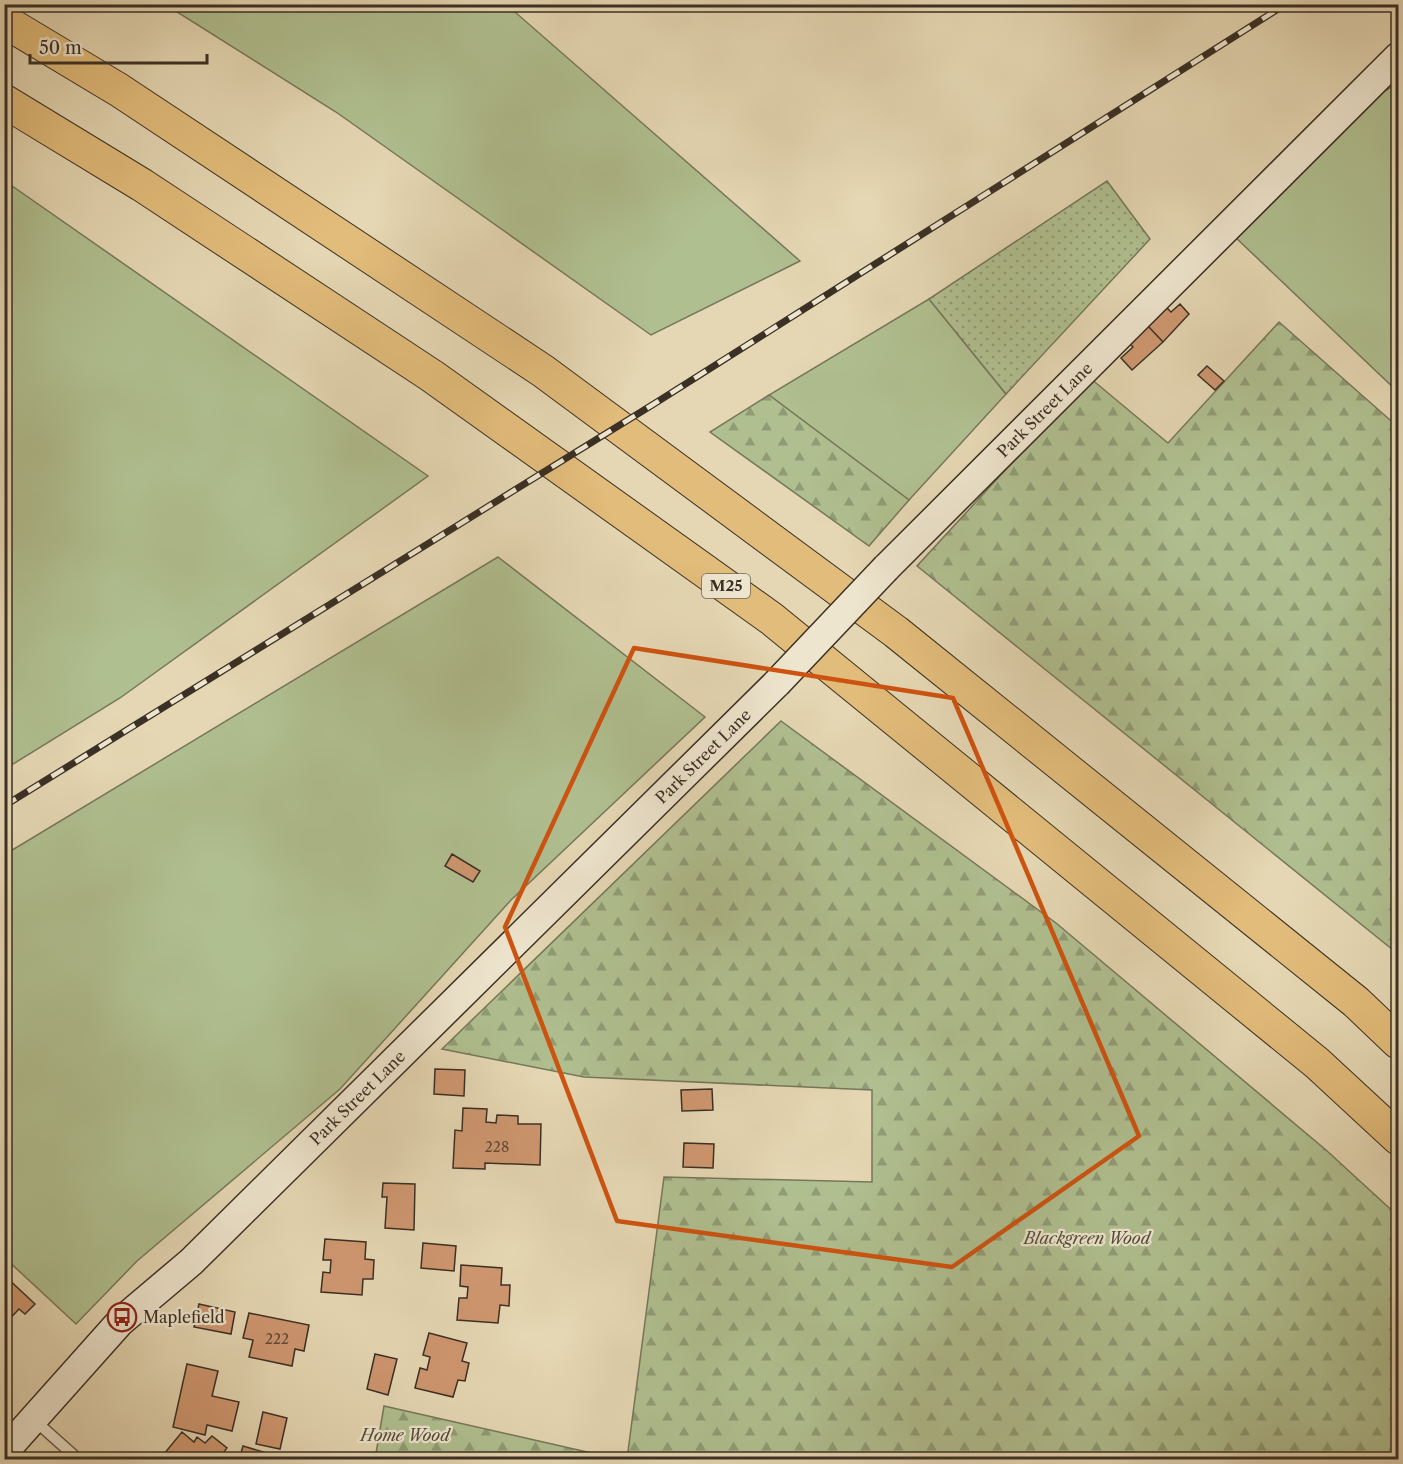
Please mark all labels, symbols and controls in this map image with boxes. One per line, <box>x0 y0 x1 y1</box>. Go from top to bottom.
scale bar <box>30 27 207 65</box>
text: 50 m <box>39 37 82 59</box>
street label: Park Street Lane <box>993 358 1096 461</box>
road number: M25 <box>702 574 750 598</box>
street label: Park Street Lane <box>651 705 755 808</box>
street label: Park Street Lane <box>305 1046 409 1149</box>
house number: 228 <box>485 1138 509 1156</box>
park label: Blackgreen Wood <box>1022 1228 1152 1248</box>
bus stop icon: Maplefield <box>106 1301 138 1333</box>
place label: Maplefield <box>143 1307 225 1327</box>
house number: 222 <box>265 1330 289 1348</box>
park label: Home Wood <box>358 1425 451 1445</box>

